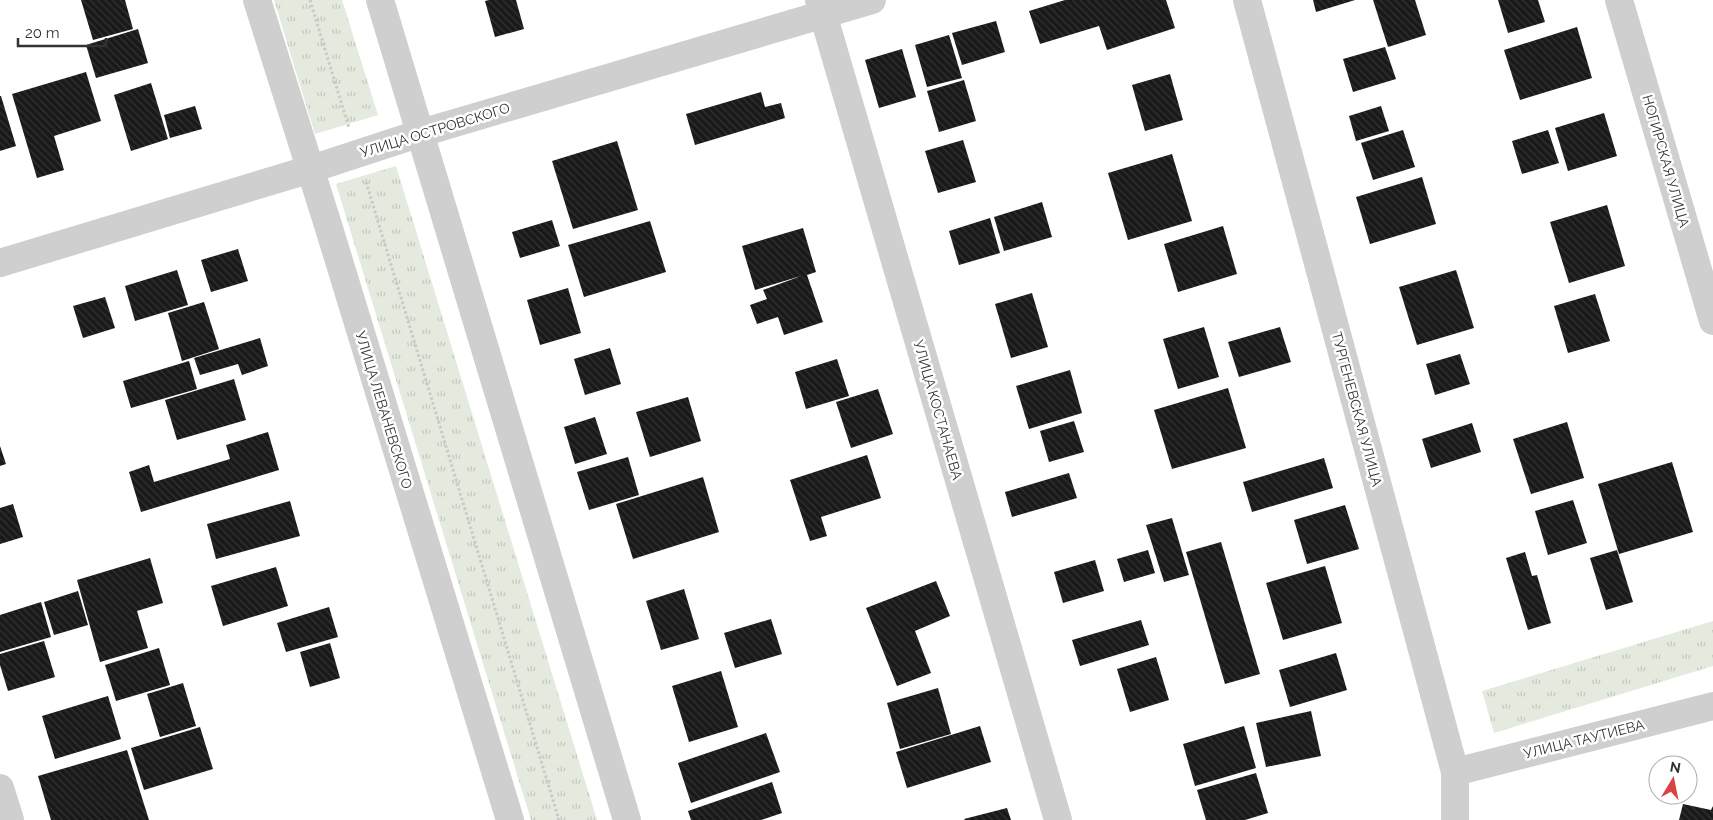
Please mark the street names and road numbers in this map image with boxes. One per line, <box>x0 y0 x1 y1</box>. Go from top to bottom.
street label: НОГИРСКАЯ УЛИЦА <box>1639 93 1693 230</box>
street label: УЛИЦА ОСТРОВСКОГО <box>358 100 512 160</box>
street label: УЛИЦА ЛЕВАНЕВСКОГО <box>352 329 416 491</box>
street label: ТУРГЕНЕВСКАЯ УЛИЦА <box>1329 330 1385 489</box>
street label: УЛИЦА КОСТАНАЕВА <box>910 338 966 482</box>
street label: УЛИЦА ТАУТИЕВА <box>1522 716 1647 762</box>

